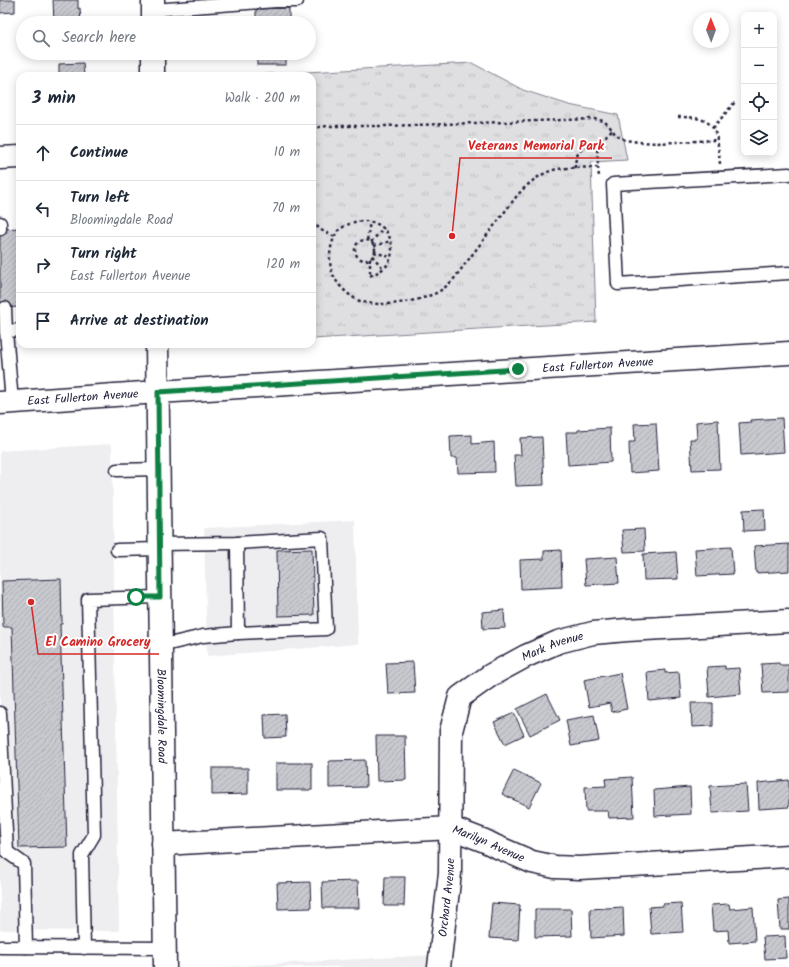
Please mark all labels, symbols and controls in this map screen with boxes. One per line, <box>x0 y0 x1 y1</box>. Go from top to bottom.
north arrow <box>693 12 729 48</box>
map controls <box>741 12 777 156</box>
button: + <box>741 12 777 48</box>
search box <box>16 16 316 60</box>
text: Search here <box>62 26 136 50</box>
icon: search <box>30 27 52 49</box>
button: − <box>741 48 777 84</box>
button: locate <box>741 84 777 120</box>
text: 3 min <box>32 85 76 112</box>
text: Walk · 200 m <box>225 88 300 109</box>
button: layers <box>741 120 777 156</box>
callout: Veterans Memorial Park <box>460 133 612 158</box>
text: Veterans Memorial Park <box>468 136 605 157</box>
text: Continue <box>70 141 128 165</box>
icon: ahead <box>32 142 54 164</box>
text: 10 m <box>274 142 300 163</box>
text: Turn left <box>70 186 130 210</box>
icon: left <box>32 198 54 220</box>
text: 70 m <box>272 198 300 219</box>
text: Bloomingdale Road <box>70 210 173 231</box>
text: Turn right <box>70 242 137 266</box>
icon: right <box>32 254 54 276</box>
text: 120 m <box>266 254 300 275</box>
text: East Fullerton Avenue <box>70 266 190 287</box>
text: Arrive at destination <box>70 309 209 333</box>
icon: arrive <box>32 310 54 332</box>
street label: East Fullerton Avenue <box>542 352 655 378</box>
route end <box>509 360 527 378</box>
street label: East Fullerton Avenue <box>27 384 140 411</box>
route start <box>127 588 145 606</box>
street label: Mark Avenue <box>519 627 586 667</box>
callout: El Camino Grocery <box>38 629 159 654</box>
text: El Camino Grocery <box>45 632 151 653</box>
street label: Bloomingdale Road <box>151 668 171 765</box>
street label: Marilyn Avenue <box>449 820 528 868</box>
street label: Orchard Avenue <box>434 858 460 938</box>

